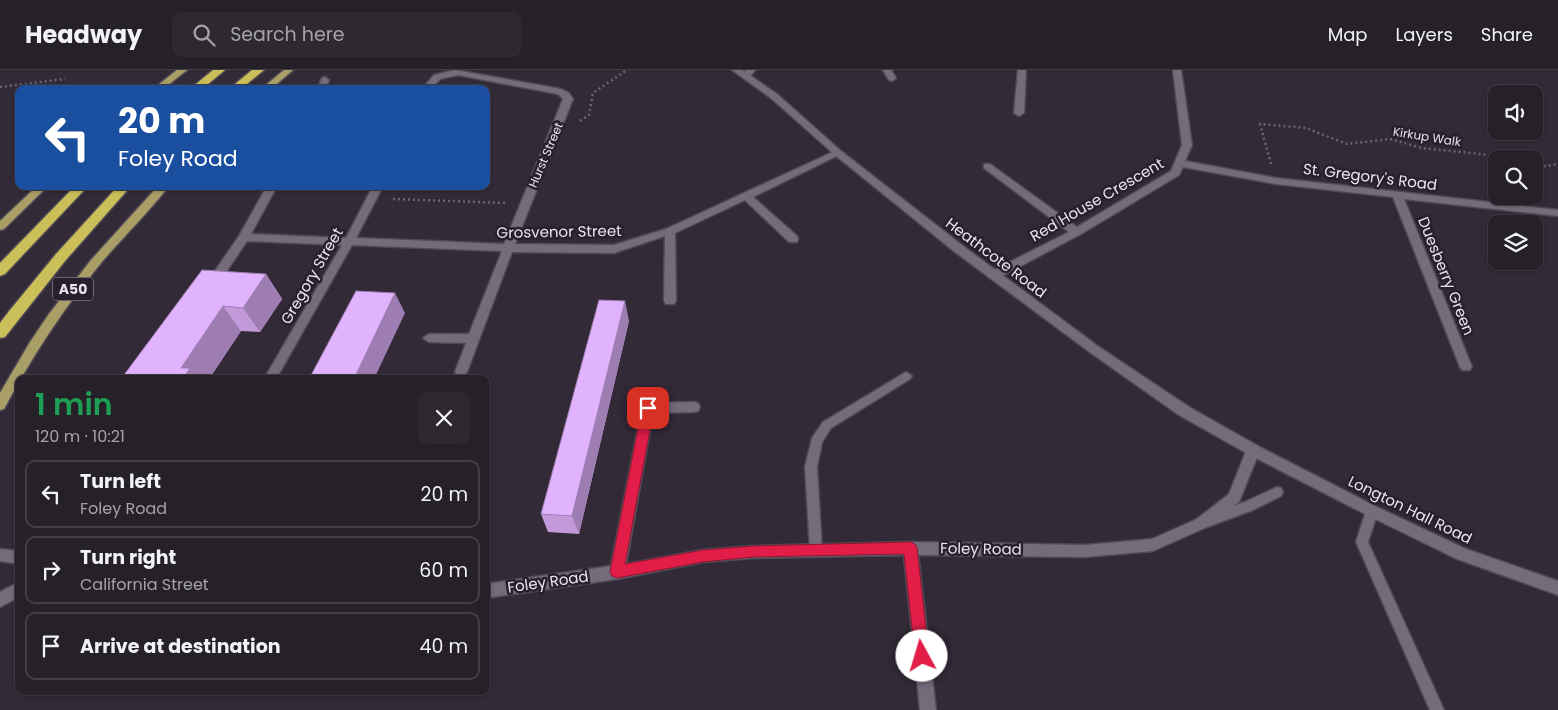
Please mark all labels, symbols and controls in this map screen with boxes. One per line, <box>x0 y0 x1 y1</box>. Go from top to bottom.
search box <box>172 12 522 57</box>
text: Headway <box>25 18 142 51</box>
icon: search <box>190 21 218 49</box>
text: Search here <box>230 21 345 48</box>
text: Map <box>1328 22 1368 47</box>
text: Layers <box>1396 22 1453 47</box>
text: Share <box>1481 22 1533 47</box>
map controls <box>1488 85 1543 270</box>
button: sound <box>1488 85 1543 140</box>
text: 20 m <box>118 96 205 145</box>
icon: left <box>35 105 100 170</box>
street label: Hurst Street <box>524 120 567 190</box>
street label: Kirkup Walk <box>1392 123 1463 150</box>
text: Foley Road <box>118 143 238 174</box>
button: search <box>1488 150 1543 205</box>
street label: Red House Crescent <box>1026 153 1167 246</box>
street label: St. Gregory's Road <box>1302 158 1438 195</box>
street label: Heathcote Road <box>942 213 1051 303</box>
street label: Duesberry Green <box>1413 214 1480 338</box>
button: layers <box>1488 215 1543 270</box>
street label: Grosvenor Street <box>496 220 622 243</box>
street label: Gregory Street <box>275 224 348 328</box>
road number: A50 <box>53 278 93 300</box>
text: 1 min <box>35 383 113 426</box>
pin <box>627 387 669 429</box>
button: close <box>418 392 470 444</box>
icon: arrive <box>634 394 662 422</box>
text: 120 m · 10:21 <box>35 425 125 448</box>
text: Turn left <box>80 468 161 495</box>
street label: Longton Hall Road <box>1345 470 1476 549</box>
icon: left <box>37 480 65 508</box>
text: 20 m <box>420 481 468 508</box>
text: Foley Road <box>80 497 167 520</box>
street label: Foley Road <box>940 537 1022 560</box>
text: Turn right <box>80 544 176 571</box>
icon: right <box>37 556 65 584</box>
text: 60 m <box>419 557 468 584</box>
street label: Foley Road <box>506 565 590 598</box>
text: California Street <box>80 573 209 596</box>
position arrow <box>895 629 947 681</box>
icon: arrive <box>37 632 65 660</box>
text: Arrive at destination <box>80 633 281 660</box>
text: 40 m <box>419 633 468 660</box>

